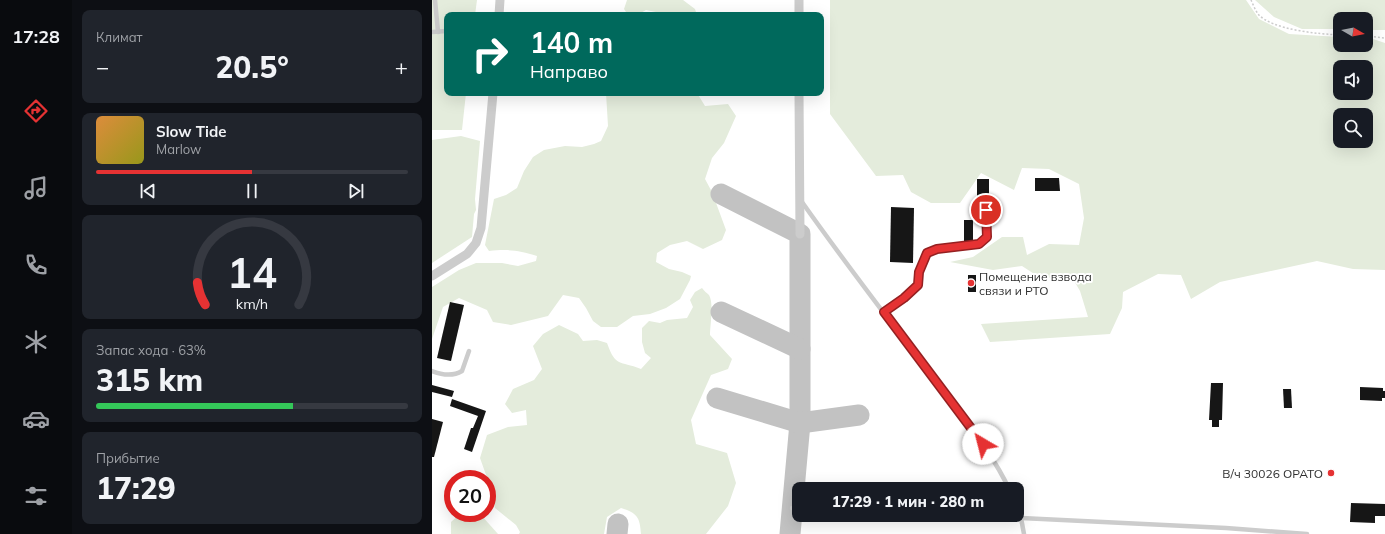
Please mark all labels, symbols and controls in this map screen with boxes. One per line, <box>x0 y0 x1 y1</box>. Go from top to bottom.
north arrow <box>1333 12 1373 52</box>
map controls <box>1333 12 1373 148</box>
text: 17:28 <box>12 25 60 48</box>
text: 140 m <box>530 25 613 60</box>
icon: right <box>464 28 516 80</box>
text: Климат <box>96 29 143 45</box>
text: 20.5° <box>215 48 289 86</box>
text: − <box>96 53 109 81</box>
text: + <box>395 53 408 81</box>
text: Направо <box>530 60 608 83</box>
button: sound <box>1333 60 1373 100</box>
icon: directions <box>22 97 50 125</box>
button: search <box>1333 108 1373 148</box>
text: Slow Tide <box>156 122 226 141</box>
text: Marlow <box>156 141 201 157</box>
icon: music <box>22 174 50 202</box>
icon: previous <box>137 180 159 202</box>
icon: pause <box>241 180 263 202</box>
icon: next <box>345 180 367 202</box>
pin <box>969 193 1003 227</box>
icon: arrive <box>975 199 997 221</box>
text: 14 <box>227 246 277 298</box>
icon: phone <box>22 251 50 279</box>
place label: Помещение взвода связи и РТО <box>979 269 1092 298</box>
marker: Помещение взвода связи и РТО <box>966 278 976 288</box>
text: km/h <box>236 295 268 313</box>
icon: climate <box>22 328 50 356</box>
text: Запас хода · 63% <box>96 342 206 358</box>
text: 315 km <box>96 361 203 399</box>
icon: car <box>22 405 50 433</box>
position arrow <box>962 423 1004 465</box>
text: Прибытие <box>96 450 160 466</box>
place label: В/ч 30026 ОРАТО <box>1222 466 1323 481</box>
marker: В/ч 30026 ОРАТО <box>1326 468 1336 478</box>
text: 17:29 <box>96 469 176 507</box>
speed limit sign: 20 <box>444 470 496 522</box>
icon: filters <box>22 482 50 510</box>
text: 17:29 · 1 мин · 280 m <box>832 492 984 511</box>

